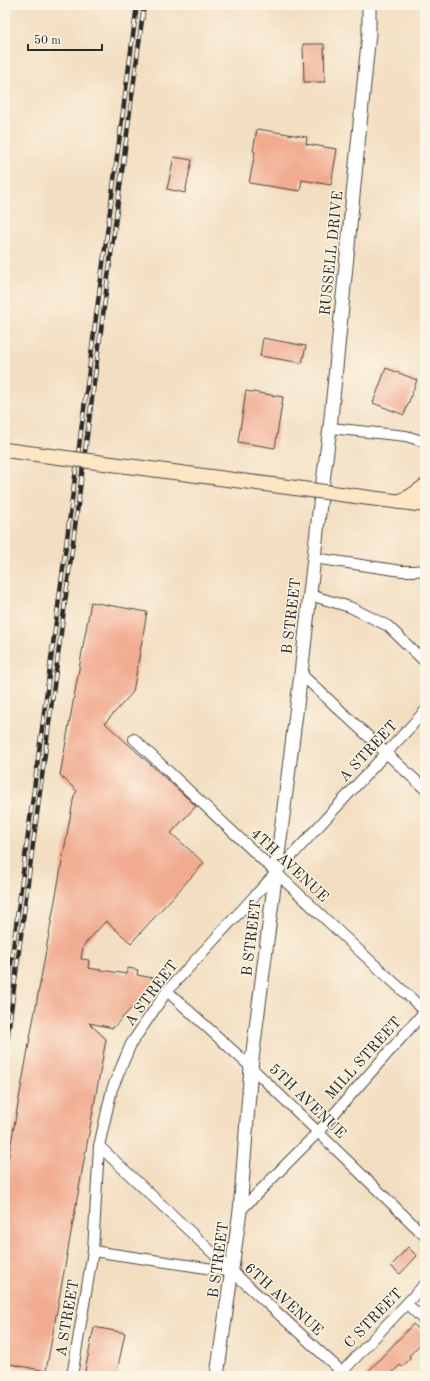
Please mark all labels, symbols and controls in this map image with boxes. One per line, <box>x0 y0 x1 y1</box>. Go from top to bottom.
scale bar <box>28 26 102 52</box>
text: 50 m <box>34 34 61 47</box>
street label: RUSSELL DRIVE <box>318 190 347 316</box>
street label: B STREET <box>280 577 305 655</box>
street label: A STREET <box>337 718 401 786</box>
street label: 4TH AVENUE <box>247 827 331 906</box>
street label: B STREET <box>240 899 265 977</box>
street label: A STREET <box>123 958 182 1029</box>
street label: MILL STREET <box>323 1015 405 1103</box>
street label: 5TH AVENUE <box>266 1062 348 1142</box>
street label: B STREET <box>207 1221 232 1299</box>
street label: 6TH AVENUE <box>241 1261 325 1339</box>
street label: A STREET <box>54 1279 83 1358</box>
street label: C STREET <box>342 1286 406 1352</box>

